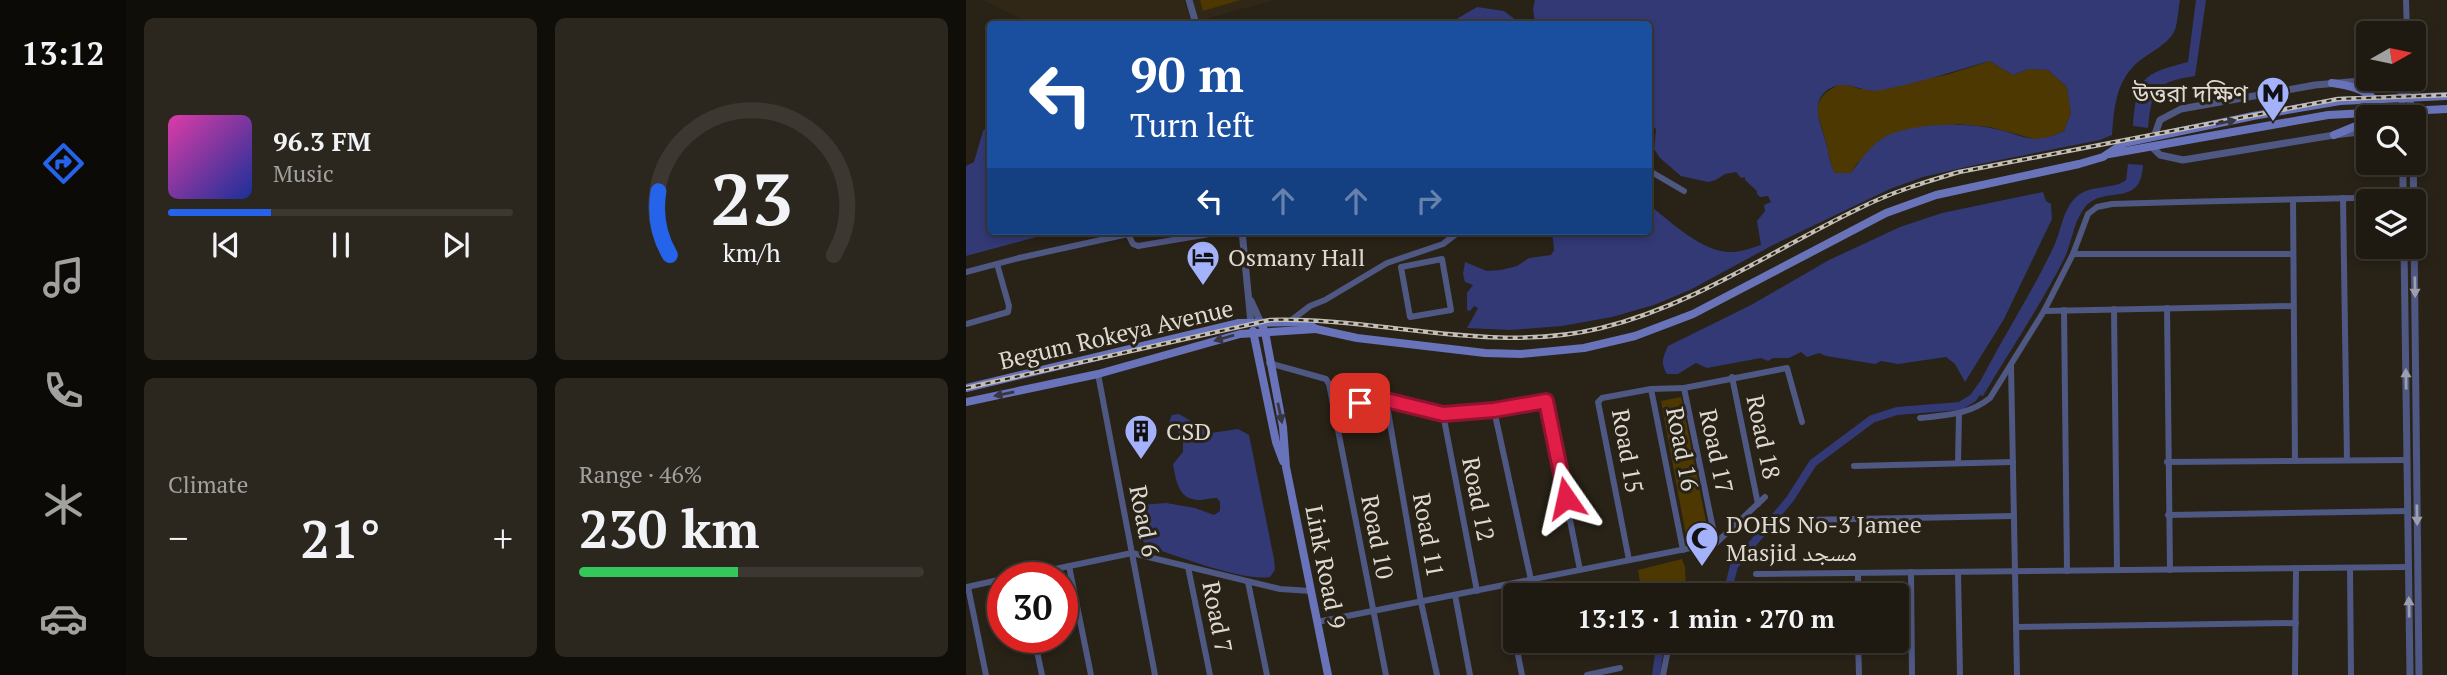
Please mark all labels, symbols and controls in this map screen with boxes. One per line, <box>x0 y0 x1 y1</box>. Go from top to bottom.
north arrow <box>2356 21 2426 91</box>
map controls <box>2356 21 2426 259</box>
text: 13:12 <box>21 32 105 74</box>
text: 90 m <box>1130 41 1244 106</box>
icon: left <box>1015 49 1106 140</box>
metro station icon: উত্তরা দক্ষিণ <box>2254 74 2292 123</box>
place label: উত্তরা দক্ষিণ <box>2131 77 2249 109</box>
text: Turn left <box>1130 104 1254 146</box>
button: search <box>2356 105 2426 175</box>
one-way arrow <box>2215 116 2237 127</box>
text: 96.3 FM <box>273 124 371 158</box>
icon: directions <box>39 139 88 188</box>
text: 23 <box>710 150 793 247</box>
text: Music <box>273 158 334 189</box>
icon: left <box>1191 182 1229 220</box>
icon: ahead <box>1264 182 1302 220</box>
icon: ahead <box>1337 182 1375 220</box>
icon: right <box>1410 182 1448 220</box>
button: layers <box>2356 189 2426 259</box>
icon: previous <box>207 226 245 264</box>
icon: pause <box>322 226 360 264</box>
icon: next <box>437 226 475 264</box>
text: km/h <box>723 236 781 269</box>
hotel icon: Osmany Hall <box>1184 238 1222 287</box>
place label: Osmany Hall <box>1228 241 1365 273</box>
icon: music <box>39 253 88 302</box>
one-way arrow <box>2409 276 2421 298</box>
street label: Begum Rokeya Avenue <box>996 291 1236 377</box>
one-way arrow <box>1213 333 1235 344</box>
icon: phone <box>39 366 88 415</box>
one-way arrow <box>2400 368 2412 390</box>
pin <box>1330 373 1390 433</box>
icon: arrive <box>1341 384 1379 422</box>
one-way arrow <box>993 389 1015 400</box>
street label: Road 18 <box>1740 392 1788 482</box>
one-way arrow <box>1274 402 1285 424</box>
street label: Road 16 <box>1659 404 1707 494</box>
street label: Road 15 <box>1605 406 1651 496</box>
street label: Road 17 <box>1693 406 1741 496</box>
building icon: CSD <box>1122 412 1160 461</box>
place label: CSD <box>1166 415 1211 447</box>
street label: Road 12 <box>1455 454 1503 544</box>
text: Range · 46% <box>579 459 702 490</box>
position arrow <box>1529 461 1603 535</box>
text: Climate <box>168 469 248 500</box>
icon: climate <box>39 480 88 529</box>
street label: Road 6 <box>1122 483 1168 560</box>
street label: Road 11 <box>1406 490 1452 580</box>
street label: Road 10 <box>1354 492 1402 582</box>
text: 230 km <box>579 494 760 563</box>
street label: Link Road 9 <box>1298 503 1354 631</box>
text: 21° <box>300 504 381 573</box>
one-way arrow <box>2411 504 2423 526</box>
place label: DOHS No-3 Jamee Masjid مسجد <box>1726 508 1922 568</box>
text: − <box>168 513 188 563</box>
text: + <box>493 513 513 563</box>
mosque icon: DOHS No-3 Jamee Masjid مسجد <box>1683 519 1721 568</box>
speed limit sign: 30 <box>987 562 1078 653</box>
street label: Road 7 <box>1195 579 1241 655</box>
icon: car <box>39 594 88 643</box>
one-way arrow <box>2403 596 2415 618</box>
text: 13:13 · 1 min · 270 m <box>1577 601 1835 635</box>

